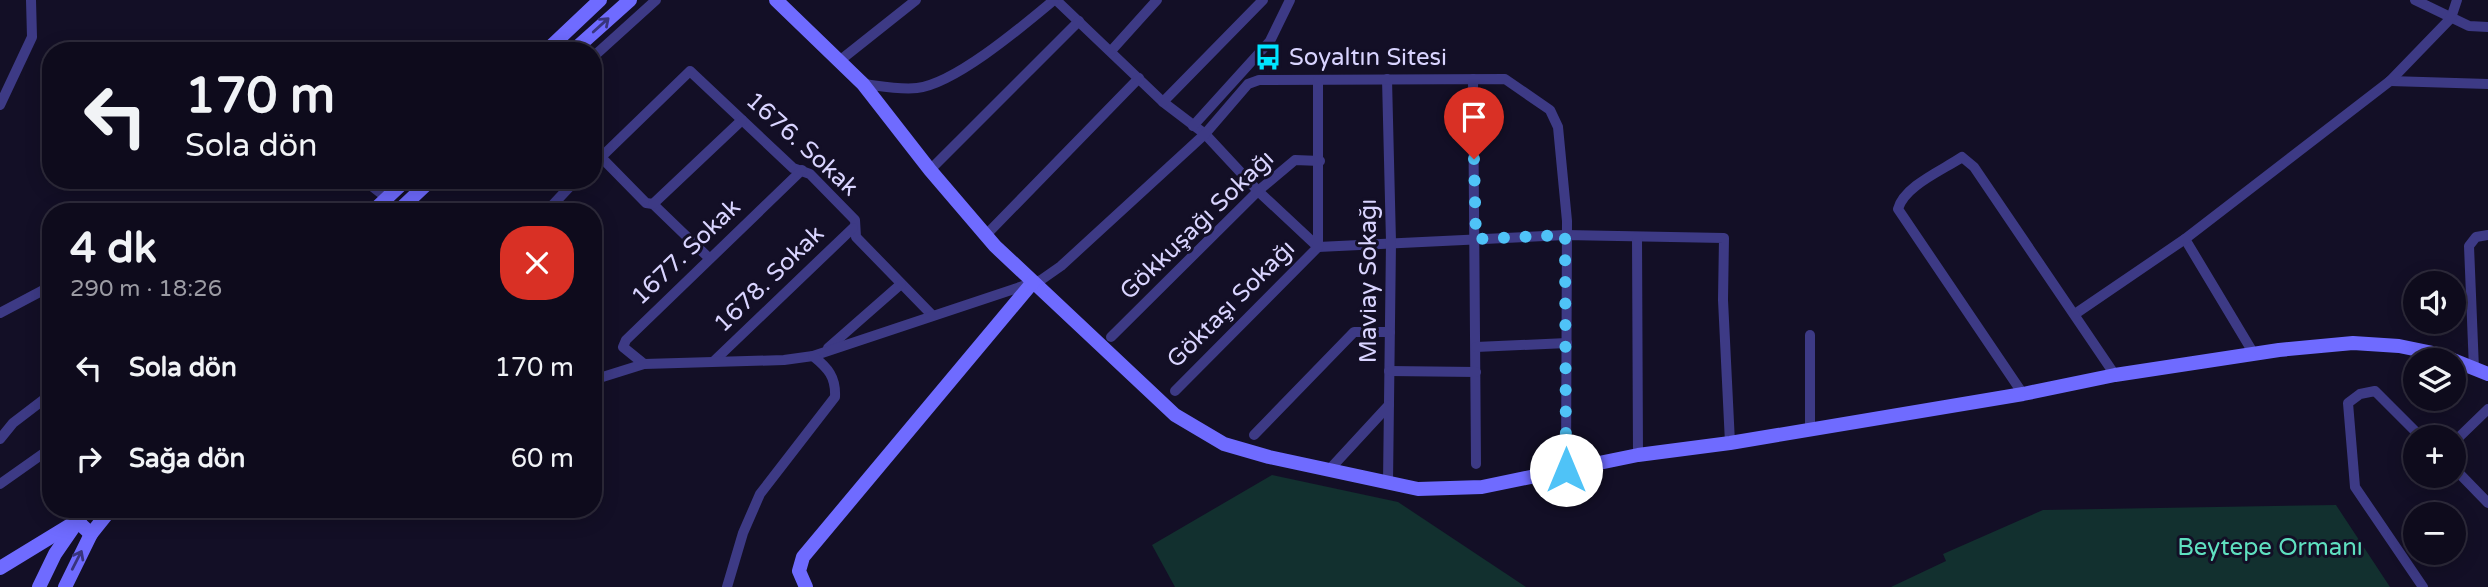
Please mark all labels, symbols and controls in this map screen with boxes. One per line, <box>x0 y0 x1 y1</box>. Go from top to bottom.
one-way arrow <box>592 18 610 34</box>
bus stop icon: Soyaltın Sitesi <box>1253 42 1283 72</box>
place label: Soyaltın Sitesi <box>1289 43 1447 72</box>
text: 170 m <box>185 67 335 126</box>
icon: left <box>70 70 161 161</box>
street label: 1676. Sokak <box>740 86 864 202</box>
pin <box>1444 87 1504 159</box>
icon: arrive <box>1455 98 1493 136</box>
text: Sola dön <box>185 127 318 165</box>
street label: Gökkuşağı Sokağı <box>1114 144 1280 306</box>
street label: 1677. Sokak <box>625 193 747 311</box>
street label: Maviay Sokağı <box>1354 199 1383 363</box>
street label: 1678. Sokak <box>708 219 830 339</box>
text: 4 dk <box>70 223 157 274</box>
button: close <box>500 226 574 300</box>
street label: Göktaşı Sokağı <box>1161 234 1301 374</box>
map controls <box>2403 271 2466 565</box>
button: sound <box>2403 271 2466 334</box>
text: 290 m · 18:26 <box>70 275 222 303</box>
button: layers <box>2403 348 2466 411</box>
icon: left <box>70 349 108 387</box>
text: Sola dön <box>129 352 237 383</box>
text: 170 m <box>494 352 574 383</box>
button: + <box>2403 425 2466 488</box>
position arrow <box>1529 433 1603 507</box>
icon: right <box>70 440 108 478</box>
text: Sağa dön <box>129 443 245 474</box>
text: 60 m <box>511 443 574 474</box>
button: − <box>2403 502 2466 565</box>
park label: Beytepe Ormanı <box>2177 533 2363 562</box>
one-way arrow <box>70 550 84 571</box>

